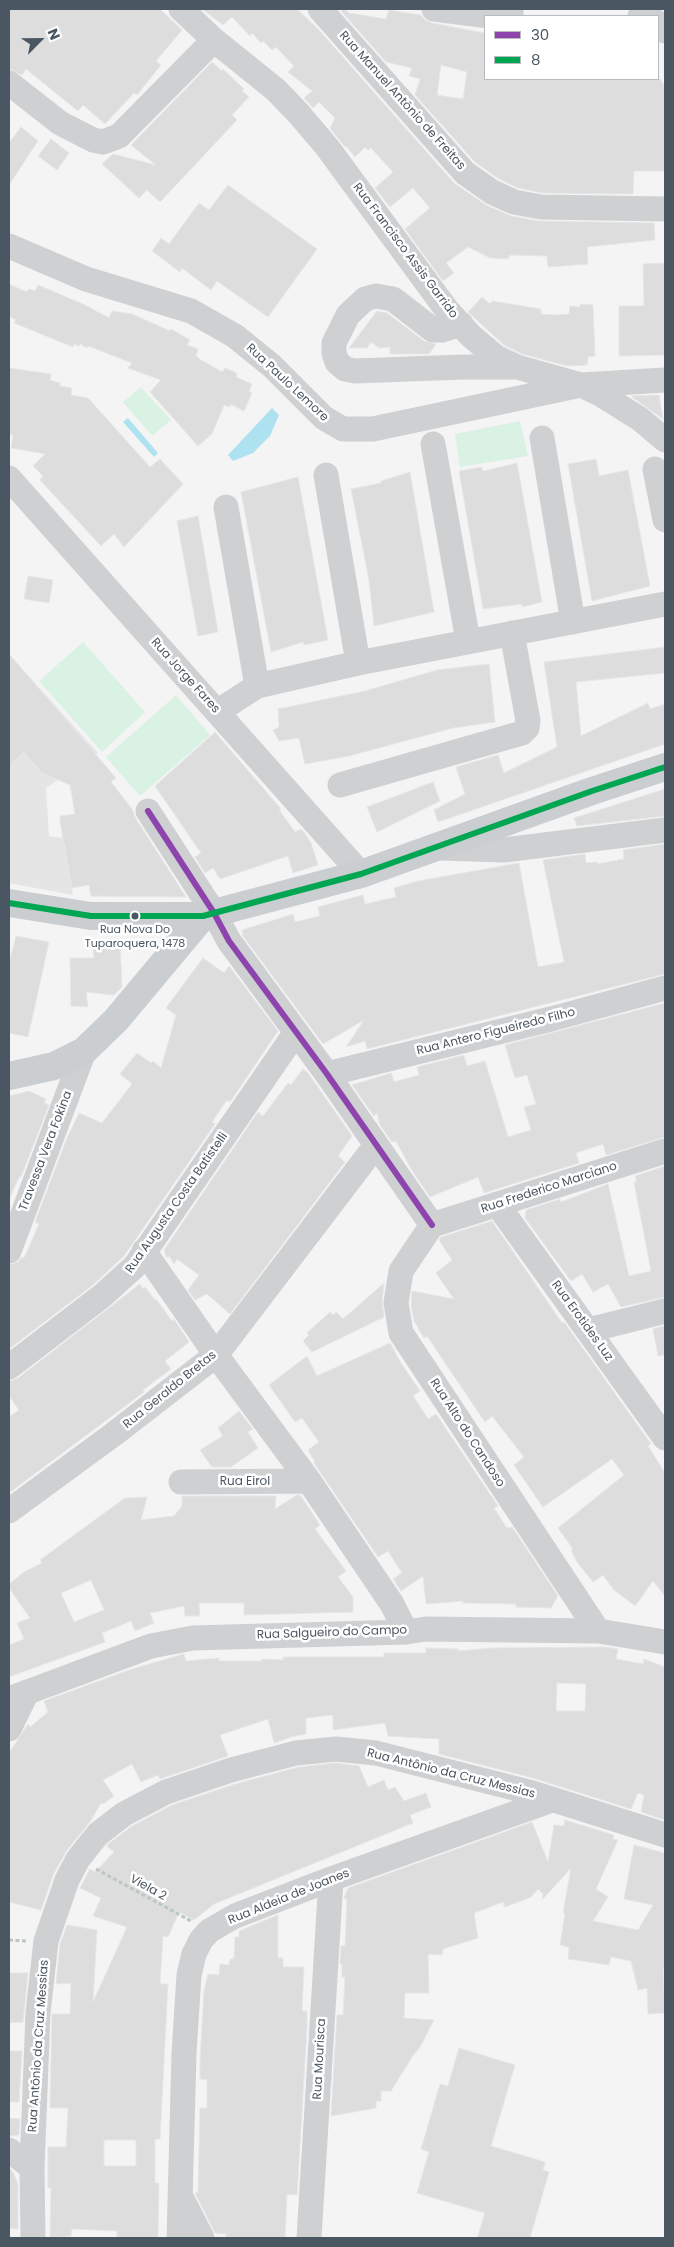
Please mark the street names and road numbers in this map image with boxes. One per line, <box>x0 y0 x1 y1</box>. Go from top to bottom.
street label: Rua Manuel Antônio de Freitas <box>336 29 468 173</box>
street label: Rua Francisco Assis Garrido <box>349 181 461 321</box>
street label: Rua Paulo Lemore <box>243 341 331 425</box>
street label: Rua Jorge Fares <box>148 636 222 716</box>
street label: Rua Antero Figueiredo Filho <box>415 1005 577 1059</box>
street label: Travessa Vera Fokina <box>17 1089 75 1213</box>
street label: Rua Augusta Costa Batistelli <box>123 1130 231 1276</box>
street label: Rua Frederico Marciano <box>479 1159 619 1217</box>
street label: Rua Erotides Luz <box>548 1278 616 1364</box>
street label: Rua Geraldo Bretas <box>121 1348 219 1432</box>
street label: Rua Alto do Candoso <box>427 1376 507 1490</box>
street label: Rua Eirol <box>220 1475 270 1489</box>
street label: Rua Salgueiro do Campo <box>257 1623 407 1643</box>
street label: Rua Antônio da Cruz Messias <box>365 1746 537 1802</box>
street label: Rua Aldeia de Joanes <box>226 1866 352 1928</box>
street label: Viela 2 <box>127 1872 169 1904</box>
street label: Rua Antônio da Cruz Messias <box>26 1959 52 2133</box>
street label: Rua Mourisca <box>311 2018 329 2100</box>

